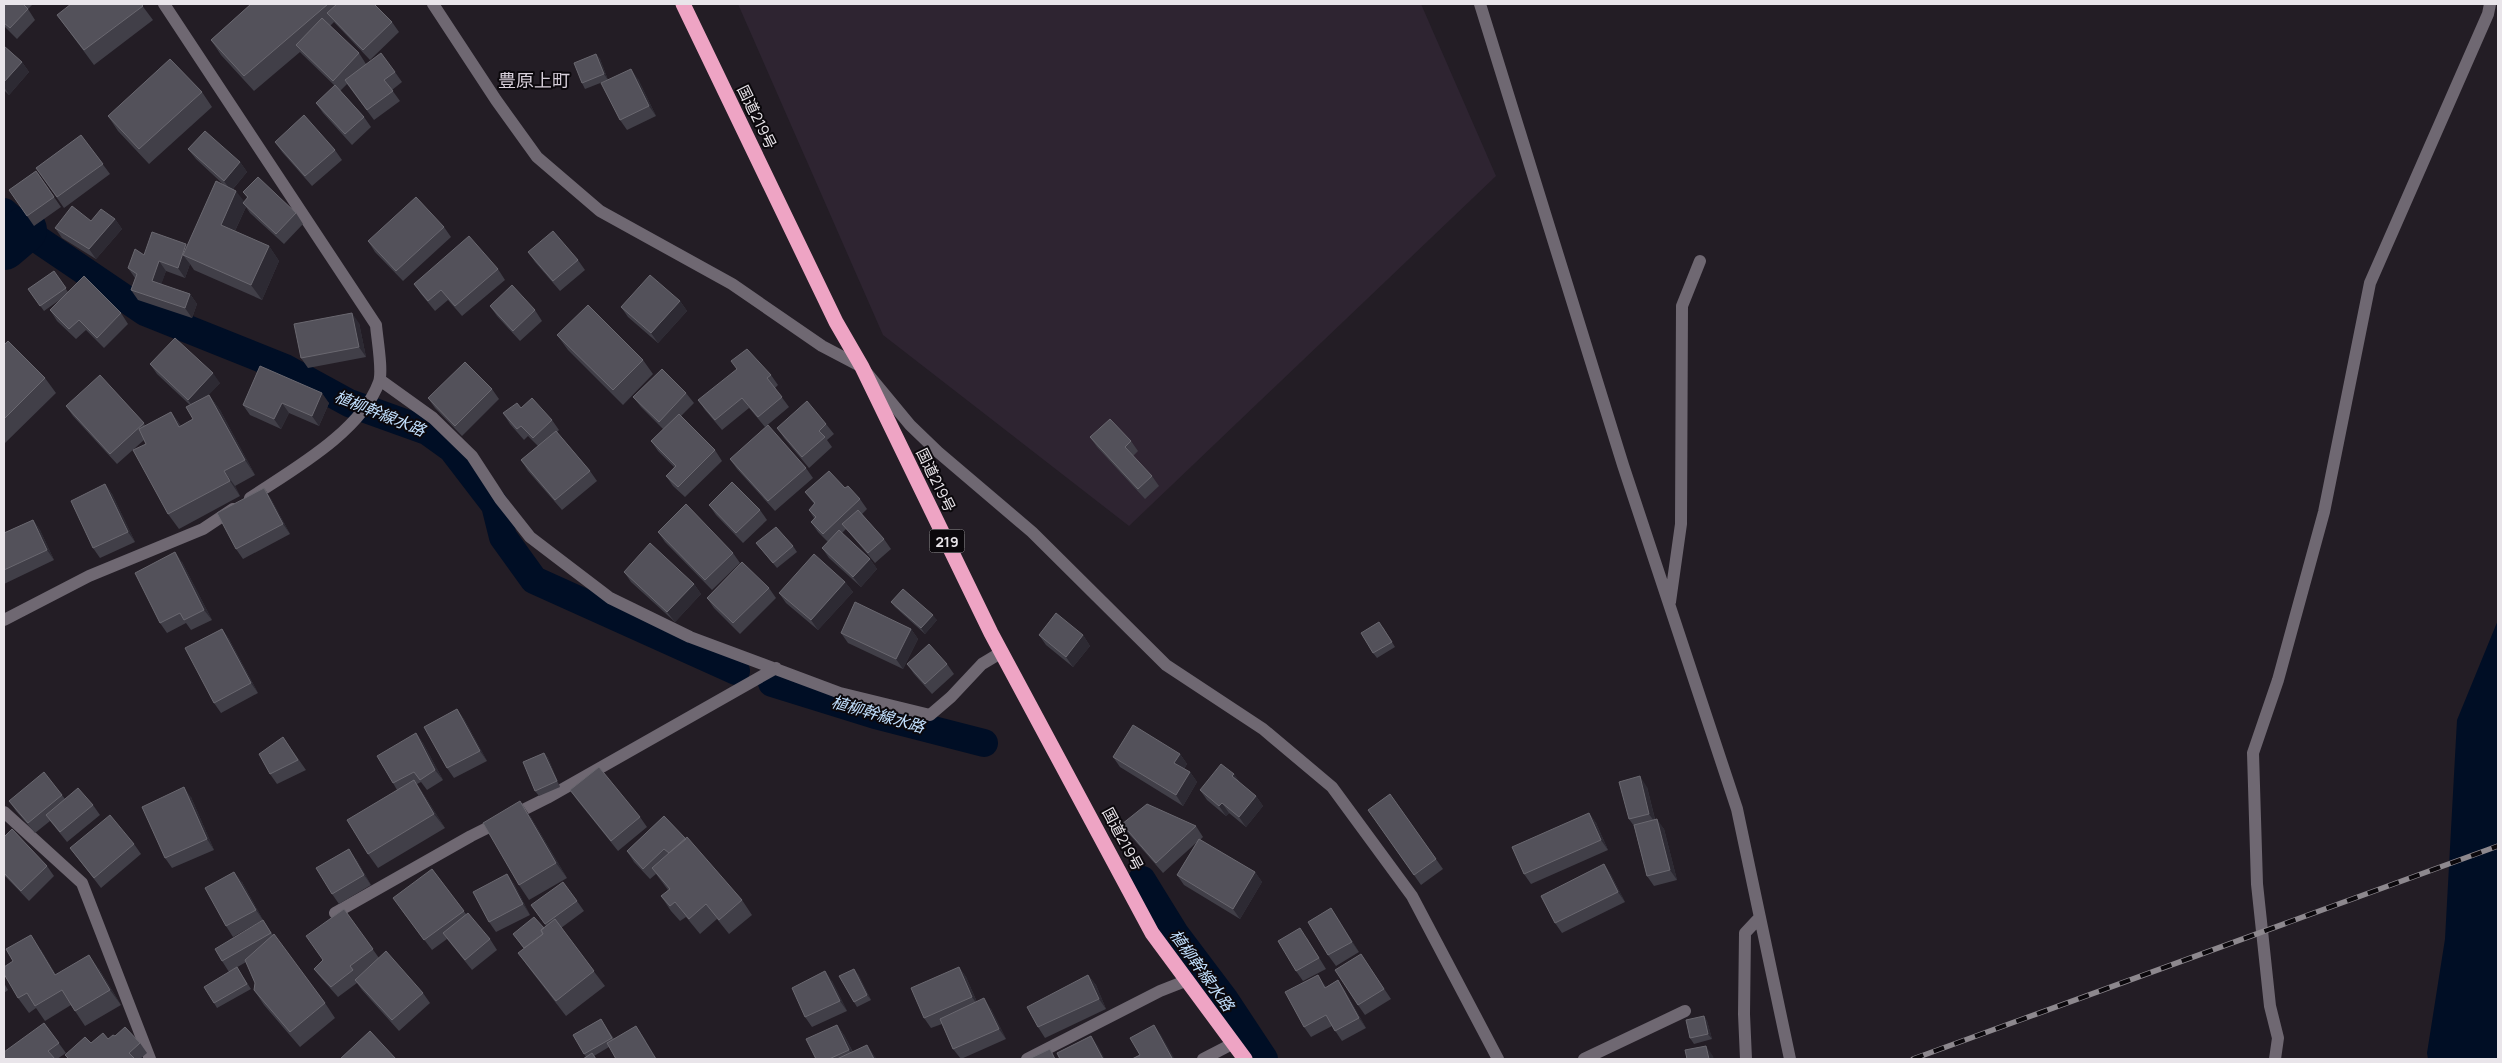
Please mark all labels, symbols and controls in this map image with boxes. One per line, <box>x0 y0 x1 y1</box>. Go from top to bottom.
district label: 豊原上町 <box>498 68 570 92</box>
street label: 国道219号 <box>733 82 781 152</box>
water label: 植柳幹線水路 <box>331 385 430 442</box>
street label: 国道219号 <box>912 445 960 515</box>
road number: 219 <box>930 530 964 552</box>
water label: 植柳幹線水路 <box>829 690 929 738</box>
street label: 国道219号 <box>1098 804 1148 874</box>
water label: 植柳幹線水路 <box>1165 925 1240 1017</box>

